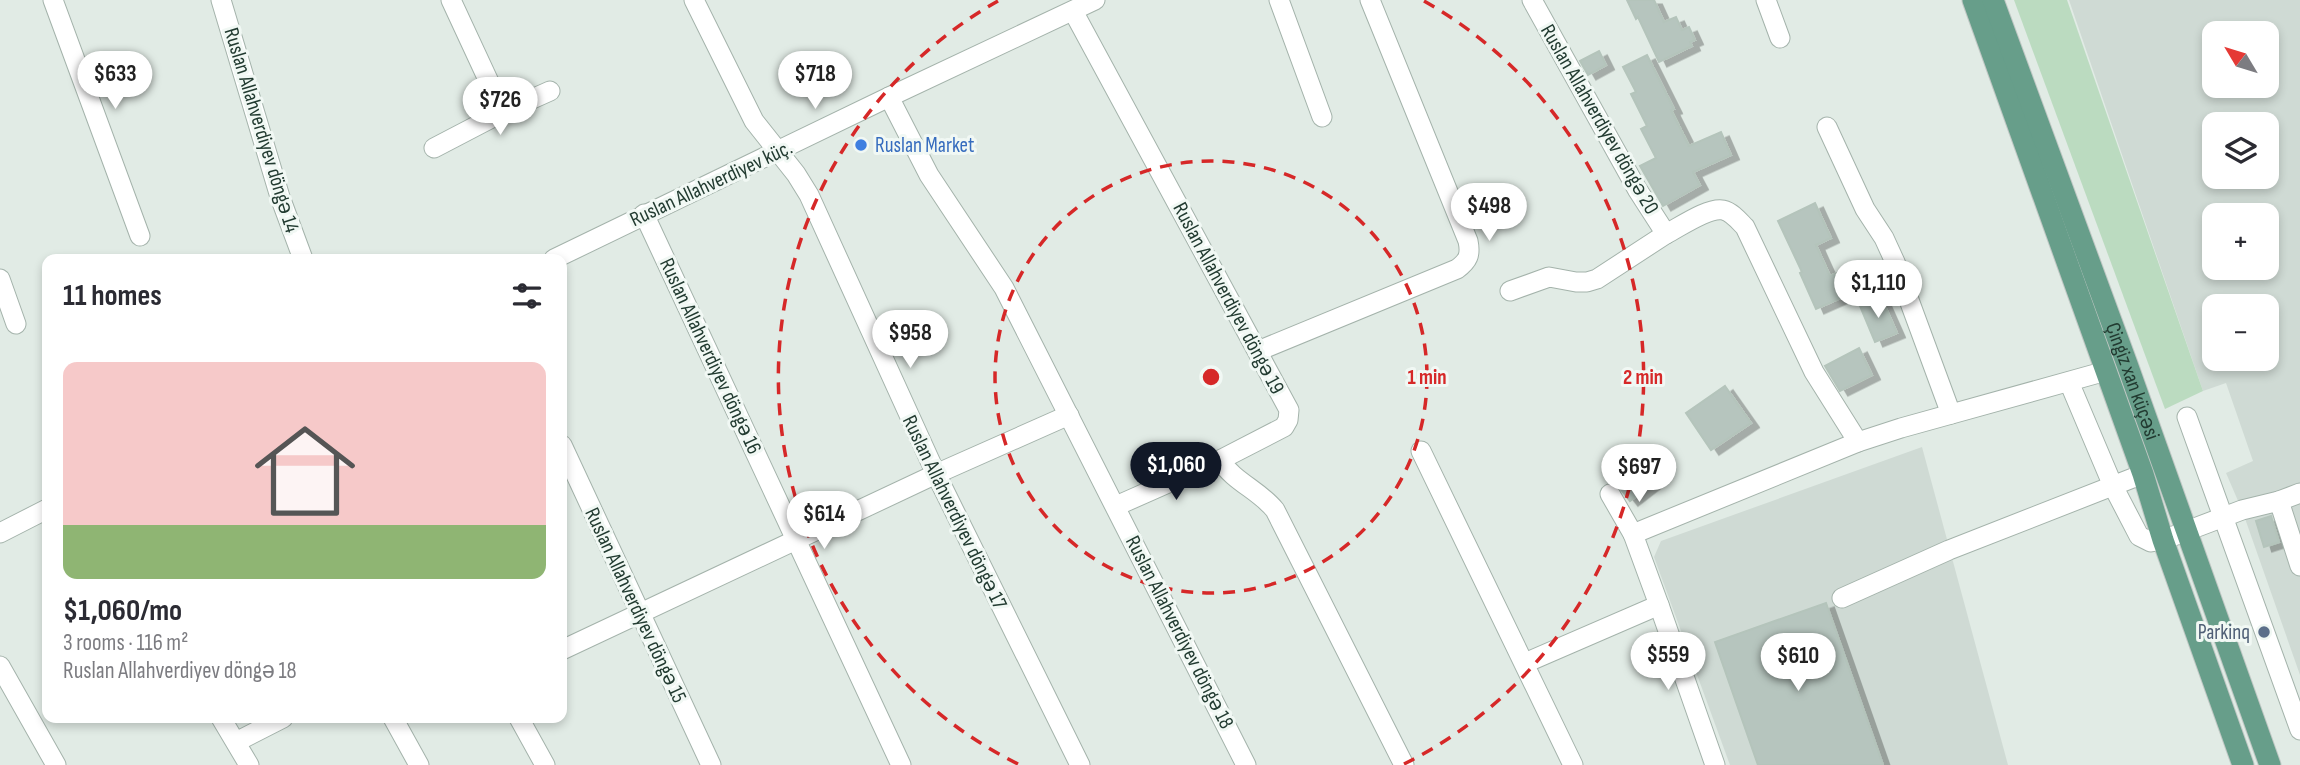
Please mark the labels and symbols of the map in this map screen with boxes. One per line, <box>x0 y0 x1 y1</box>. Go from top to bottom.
street label: Ruslan Allahverdiyev döngə 20 <box>1535 20 1664 218</box>
north arrow <box>2202 21 2278 98</box>
street label: Ruslan Allahverdiyev döngə 14 <box>218 25 305 236</box>
pin: $633 <box>74 52 156 111</box>
pin: $718 <box>774 52 856 111</box>
pin: $726 <box>459 78 541 137</box>
place label: Ruslan Market <box>875 133 974 158</box>
street label: Ruslan Allahverdiyev küç. <box>626 135 796 232</box>
marker: Ruslan Market <box>853 137 869 153</box>
pin: $498 <box>1448 184 1530 243</box>
street label: Ruslan Allahverdiyev döngə 19 <box>1167 198 1290 398</box>
street label: Ruslan Allahverdiyev döngə 16 <box>654 254 767 458</box>
pin: $1,110 <box>1821 260 1935 320</box>
pin: $958 <box>869 310 951 370</box>
street label: Çingiz xan küçəsi <box>2100 319 2165 443</box>
centre of rings <box>1199 365 1223 389</box>
text: 1 min <box>1407 365 1447 390</box>
text: 2 min <box>1623 365 1663 390</box>
street label: Ruslan Allahverdiyev döngə 17 <box>897 411 1013 614</box>
pin: $1,060 <box>1119 442 1233 502</box>
pin: $697 <box>1598 444 1680 504</box>
pin: $614 <box>783 491 865 551</box>
street label: Ruslan Allahverdiyev döngə 15 <box>579 504 692 707</box>
street label: Ruslan Allahverdiyev döngə 18 <box>1120 532 1239 733</box>
place label: Parkinq <box>2198 620 2250 645</box>
marker: Parkinq <box>2256 624 2272 640</box>
pin: $559 <box>1627 632 1709 692</box>
pin: $610 <box>1757 634 1839 693</box>

